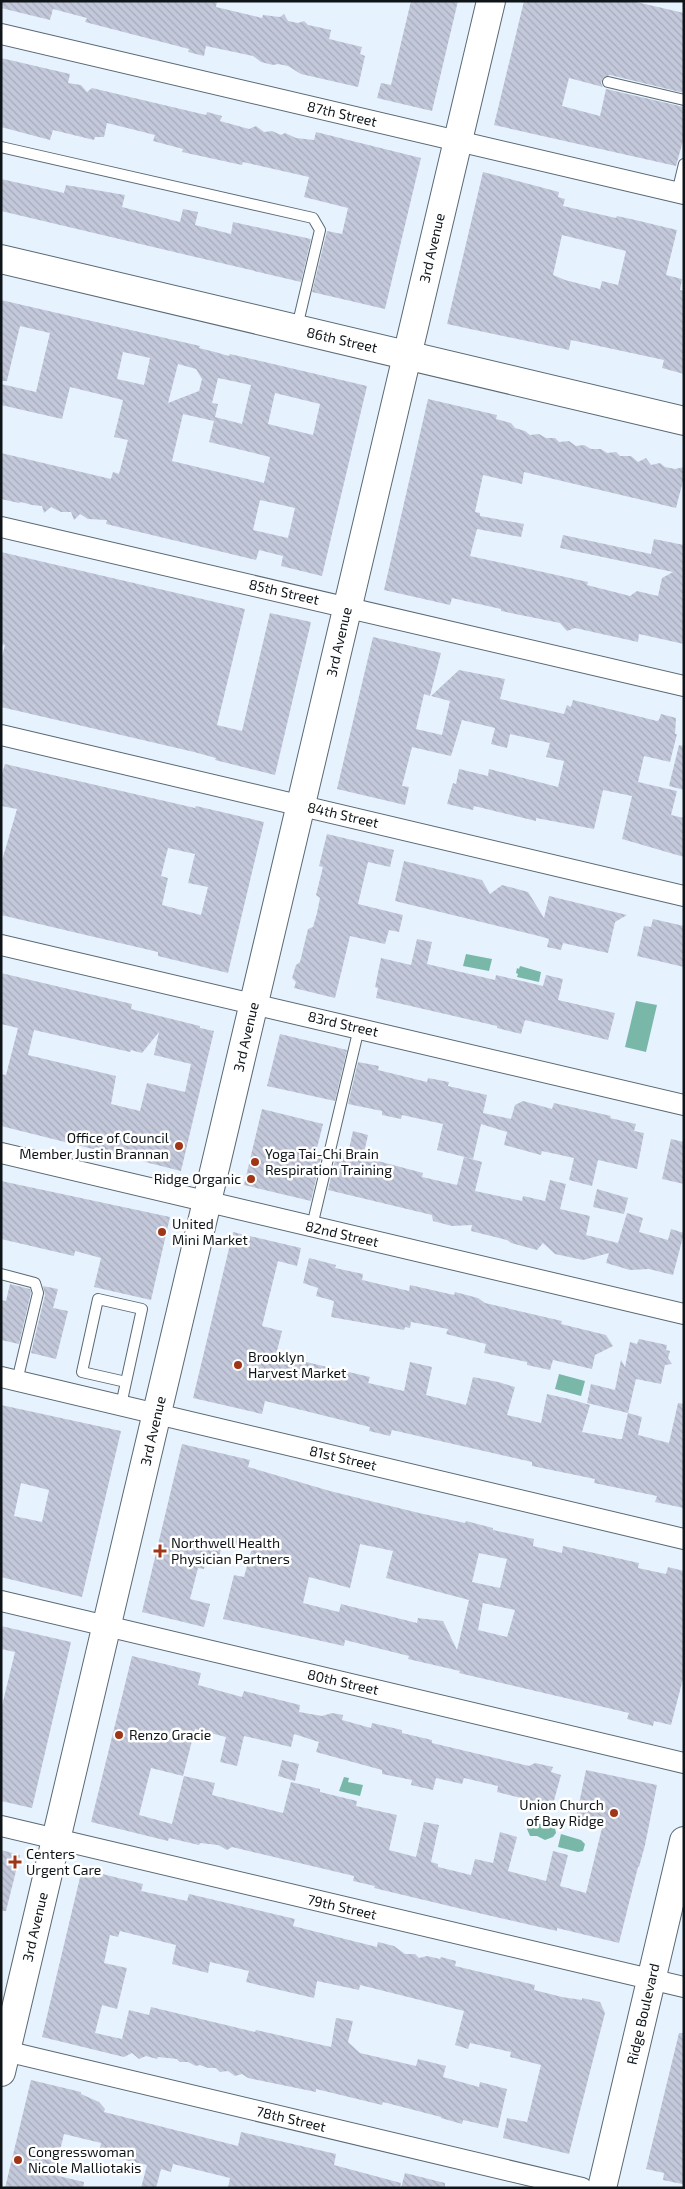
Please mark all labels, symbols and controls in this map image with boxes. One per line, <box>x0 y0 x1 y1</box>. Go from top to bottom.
street label: 87th Street <box>306 97 379 130</box>
street label: 3rd Avenue <box>415 211 448 284</box>
street label: 86th Street <box>305 323 379 356</box>
street label: 85th Street <box>247 575 321 608</box>
street label: 3rd Avenue <box>322 605 355 678</box>
street label: 84th Street <box>306 798 380 831</box>
street label: 3rd Avenue <box>229 1000 262 1073</box>
street label: 83rd Street <box>306 1007 380 1040</box>
place label: Office of Council Member Justin Brannan <box>19 1129 170 1162</box>
marker: Office of Council Member Justin Brannan <box>173 1140 185 1152</box>
place label: Yoga Tai-Chi Brain Respiration Training <box>265 1145 392 1178</box>
marker: Yoga Tai-Chi Brain Respiration Training <box>249 1156 261 1168</box>
place label: Ridge Organic <box>154 1170 241 1187</box>
marker: Ridge Organic <box>245 1173 257 1185</box>
place label: United Mini Market <box>172 1215 248 1248</box>
street label: 82nd Street <box>304 1217 380 1250</box>
marker: United Mini Market <box>156 1226 168 1238</box>
place label: Brooklyn Harvest Market <box>248 1348 346 1381</box>
marker: Brooklyn Harvest Market <box>232 1359 244 1371</box>
street label: 3rd Avenue <box>136 1394 169 1467</box>
street label: 81st Street <box>308 1442 378 1474</box>
place label: Northwell Health Physician Partners <box>171 1534 290 1567</box>
marker: Northwell Health Physician Partners <box>153 1544 167 1558</box>
street label: 80th Street <box>306 1665 380 1698</box>
place label: Renzo Gracie <box>129 1726 211 1743</box>
marker: Renzo Gracie <box>113 1729 125 1741</box>
place label: Union Church of Bay Ridge <box>519 1796 604 1829</box>
marker: Union Church of Bay Ridge <box>608 1807 620 1819</box>
place label: Centers Urgent Care <box>26 1845 101 1878</box>
marker: Centers Urgent Care <box>8 1855 22 1869</box>
street label: 3rd Avenue <box>18 1890 51 1963</box>
street label: 79th Street <box>306 1890 378 1923</box>
street label: Ridge Boulevard <box>623 1962 662 2066</box>
street label: 78th Street <box>255 2102 328 2135</box>
place label: Congresswoman Nicole Malliotakis <box>28 2143 141 2176</box>
marker: Congresswoman Nicole Malliotakis <box>12 2154 24 2166</box>

